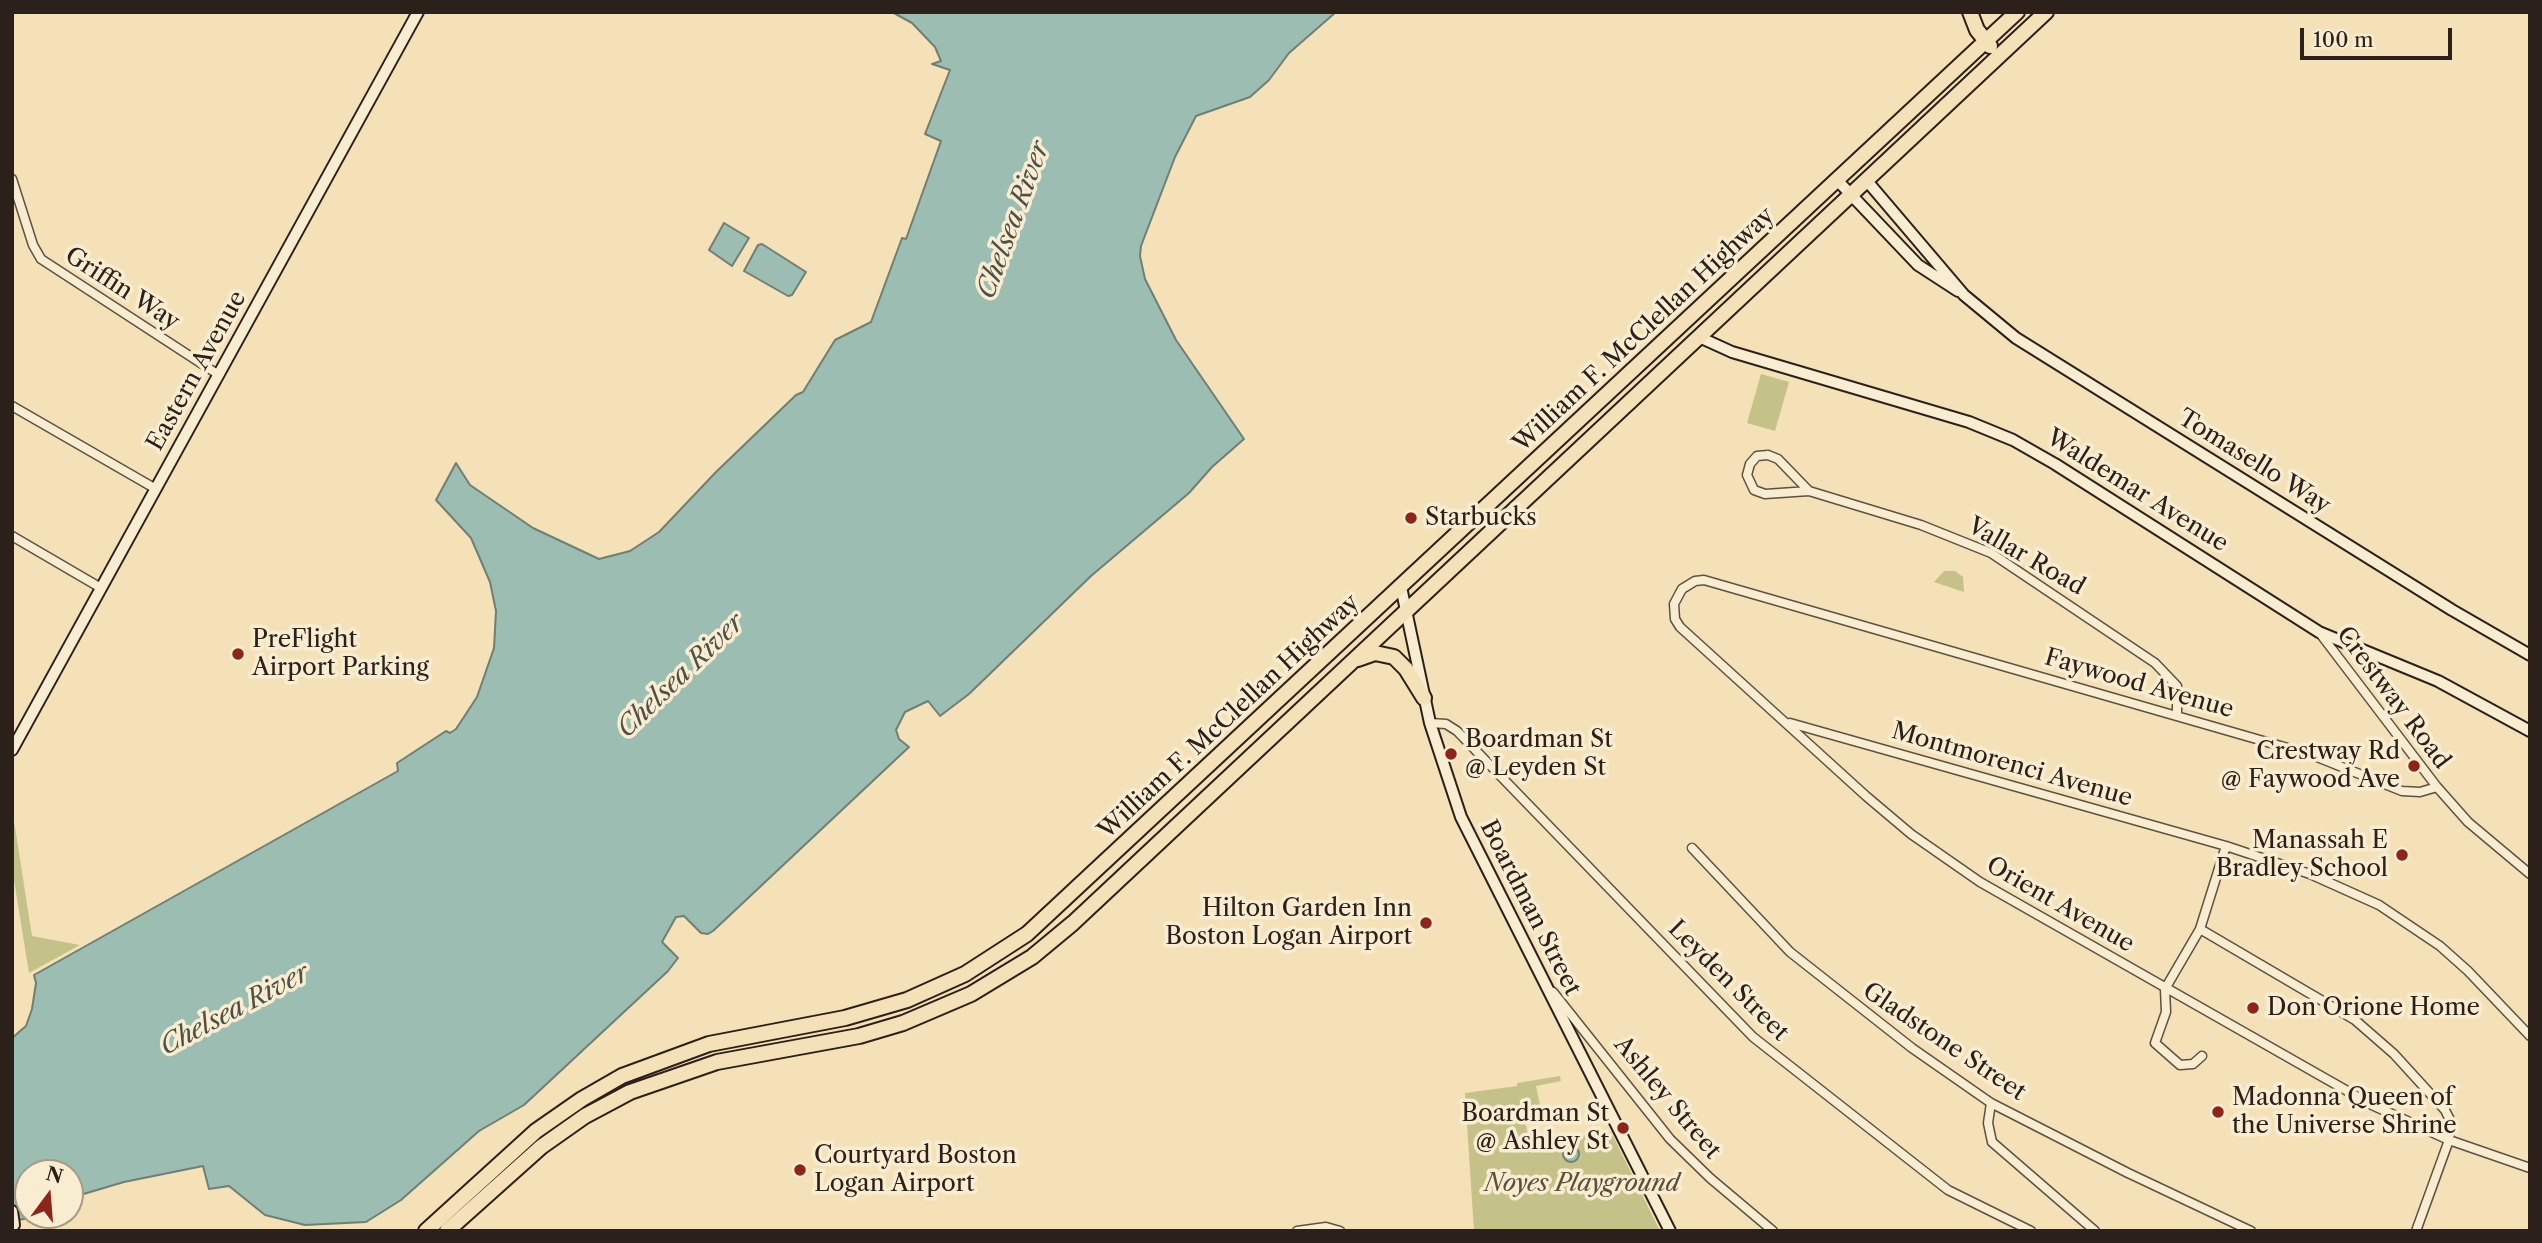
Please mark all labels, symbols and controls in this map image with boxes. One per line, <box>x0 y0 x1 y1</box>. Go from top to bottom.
scale bar <box>2304 14 2456 58</box>
text: 100 m <box>2313 27 2374 52</box>
water label: Chelsea River <box>971 137 1057 303</box>
street label: William F. McClellan Highway <box>1508 201 1780 459</box>
street label: Griffin Way <box>59 241 185 337</box>
street label: Eastern Avenue <box>141 286 253 456</box>
street label: Tomasello Way <box>2173 404 2335 520</box>
street label: Waldemar Avenue <box>2041 423 2233 559</box>
place label: Starbucks <box>1425 504 1537 532</box>
marker: Starbucks <box>1403 510 1419 526</box>
street label: Vallar Road <box>1962 512 2090 602</box>
street label: William F. McClellan Highway <box>1093 588 1365 846</box>
water label: Chelsea River <box>611 608 751 744</box>
street label: Crestway Road <box>2330 621 2456 775</box>
place label: PreFlight Airport Parking <box>252 626 429 682</box>
street label: Faywood Avenue <box>2041 643 2237 725</box>
marker: PreFlight Airport Parking <box>230 646 246 662</box>
street label: Montmorenci Avenue <box>1888 717 2136 813</box>
place label: Boardman St @ Leyden St <box>1465 726 1613 782</box>
place label: Crestway Rd @ Faywood Ave <box>2221 738 2400 794</box>
marker: Boardman St @ Leyden St <box>1443 746 1459 762</box>
marker: Crestway Rd @ Faywood Ave <box>2406 758 2422 774</box>
street label: Boardman Street <box>1473 815 1587 1001</box>
place label: Manassah E Bradley School <box>2216 827 2388 883</box>
marker: Manassah E Bradley School <box>2394 847 2410 863</box>
street label: Orient Avenue <box>1981 851 2139 959</box>
place label: Hilton Garden Inn Boston Logan Airport <box>1165 895 1412 951</box>
marker: Hilton Garden Inn Boston Logan Airport <box>1418 915 1434 931</box>
street label: Leyden Street <box>1662 915 1794 1047</box>
water label: Chelsea River <box>155 958 315 1062</box>
street label: Gladstone Street <box>1857 977 2031 1107</box>
place label: Don Orione Home <box>2267 994 2480 1022</box>
marker: Don Orione Home <box>2245 1000 2261 1016</box>
street label: Ashley Street <box>1607 1031 1727 1165</box>
place label: Madonna Queen of the Universe Shrine <box>2232 1084 2457 1140</box>
place label: Boardman St @ Ashley St <box>1461 1100 1609 1156</box>
marker: Madonna Queen of the Universe Shrine <box>2210 1104 2226 1120</box>
marker: Boardman St @ Ashley St <box>1615 1120 1631 1136</box>
place label: Courtyard Boston Logan Airport <box>814 1142 1017 1198</box>
north arrow <box>14 1159 84 1229</box>
text: N <box>43 1162 65 1189</box>
marker: Courtyard Boston Logan Airport <box>792 1162 808 1178</box>
park label: Noyes Playground <box>1484 1170 1680 1198</box>

